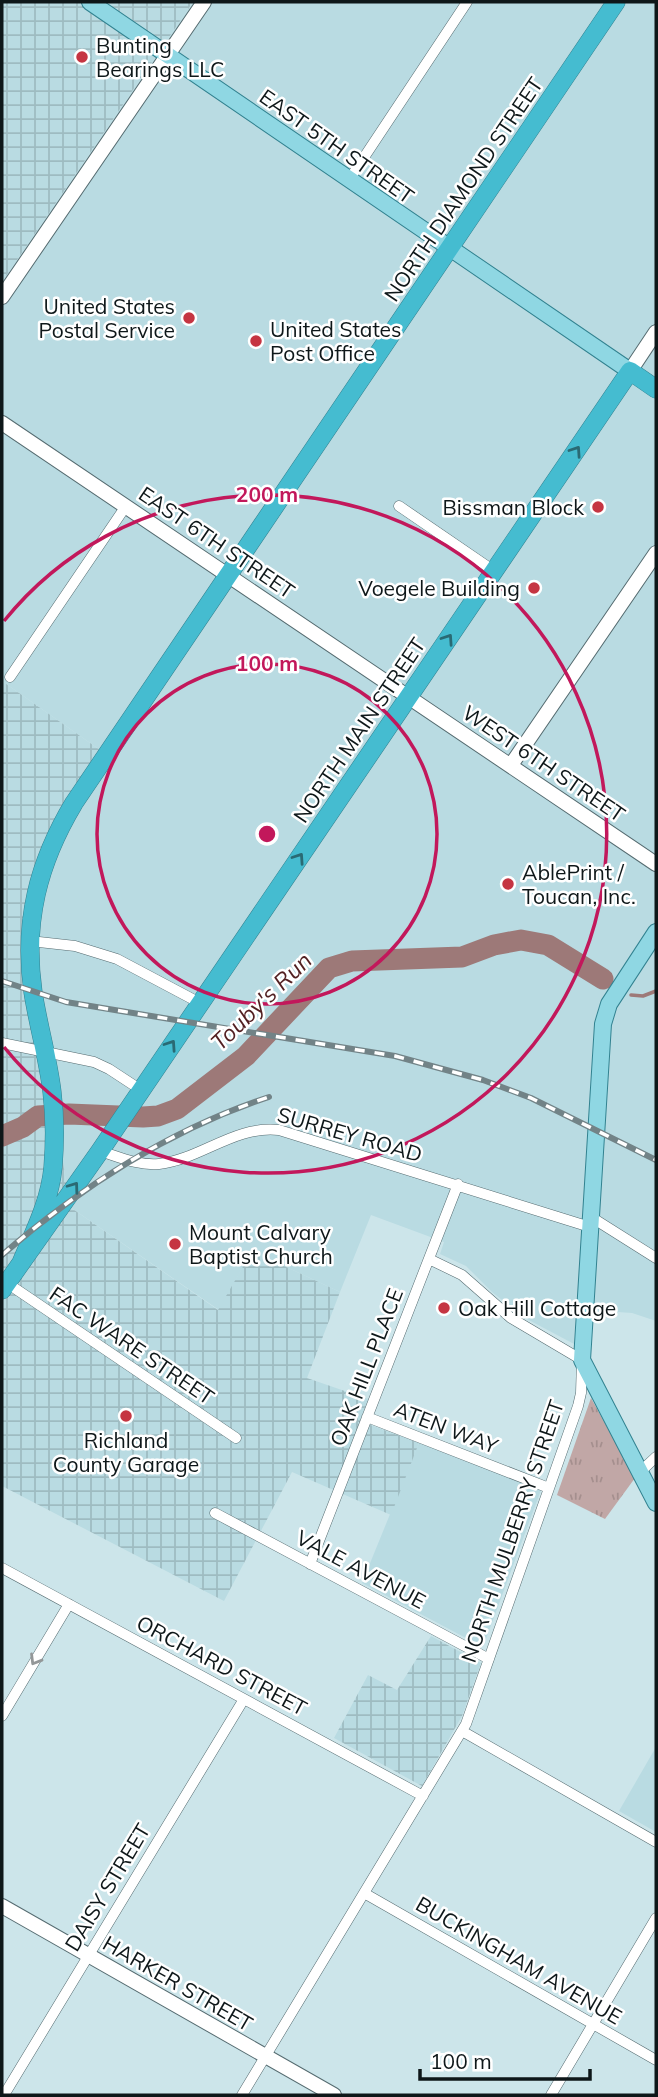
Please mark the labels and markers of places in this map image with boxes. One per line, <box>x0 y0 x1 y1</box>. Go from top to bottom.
place label: Bunting Bearings LLC <box>96 32 224 82</box>
marker: Bunting Bearings LLC <box>74 49 90 65</box>
place label: United States Postal Service <box>39 293 175 343</box>
marker: United States Postal Service <box>181 310 197 326</box>
place label: United States Post Office <box>270 316 401 366</box>
marker: United States Post Office <box>248 333 264 349</box>
place label: Bissman Block <box>443 494 584 520</box>
marker: Bissman Block <box>590 499 606 515</box>
place label: Voegele Building <box>358 575 520 601</box>
marker: Voegele Building <box>526 580 542 596</box>
centre of rings <box>255 822 279 846</box>
place label: AblePrint / Toucan, Inc. <box>522 859 636 909</box>
marker: AblePrint / Toucan, Inc. <box>500 876 516 892</box>
place label: Mount Calvary Baptist Church <box>189 1219 333 1269</box>
marker: Mount Calvary Baptist Church <box>167 1236 183 1252</box>
place label: Oak Hill Cottage <box>458 1295 616 1321</box>
marker: Oak Hill Cottage <box>436 1300 452 1316</box>
marker: Richland County Garage <box>118 1408 134 1424</box>
place label: Richland County Garage <box>53 1427 199 1477</box>

